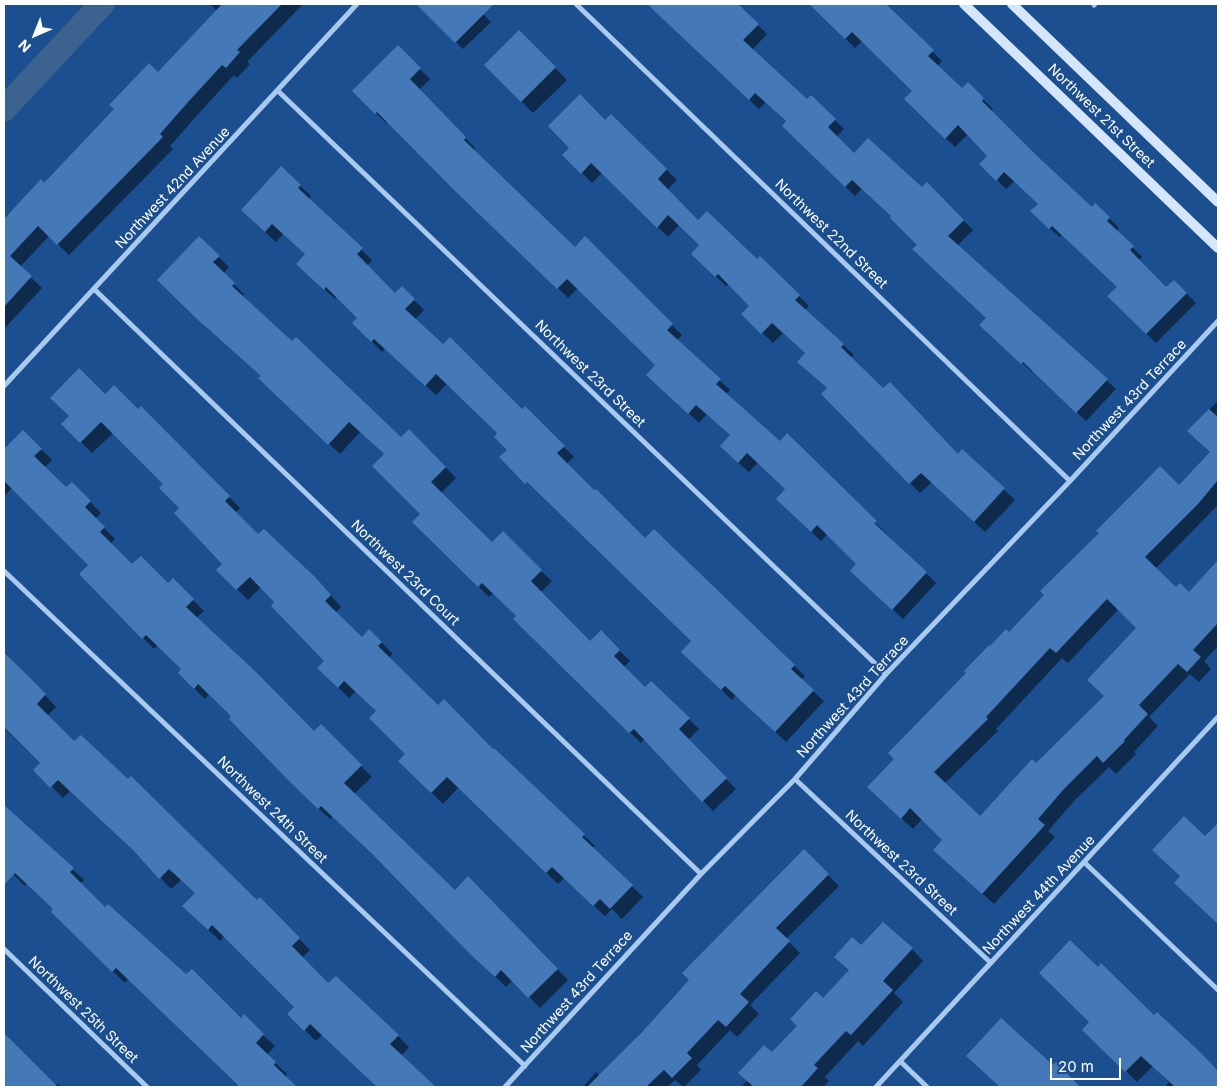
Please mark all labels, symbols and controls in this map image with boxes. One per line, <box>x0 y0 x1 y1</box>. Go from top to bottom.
north arrow <box>10 10 60 60</box>
text: N <box>14 36 34 56</box>
street label: Northwest 21st Street <box>1044 61 1158 171</box>
street label: Northwest 42nd Avenue <box>112 124 234 252</box>
street label: Northwest 22nd Street <box>771 176 891 292</box>
street label: Northwest 23rd Street <box>531 317 649 431</box>
street label: Northwest 43rd Terrace <box>1070 336 1190 464</box>
street label: Northwest 23rd Court <box>347 517 463 629</box>
street label: Northwest 43rd Terrace <box>794 632 912 762</box>
street label: Northwest 24th Street <box>214 753 330 867</box>
street label: Northwest 23rd Street <box>842 807 960 919</box>
street label: Northwest 44th Avenue <box>979 832 1099 958</box>
street label: Northwest 43rd Terrace <box>518 927 636 1057</box>
street label: Northwest 25th Street <box>25 953 141 1067</box>
scale bar <box>1052 1048 1123 1080</box>
text: 20 m <box>1058 1057 1094 1076</box>

